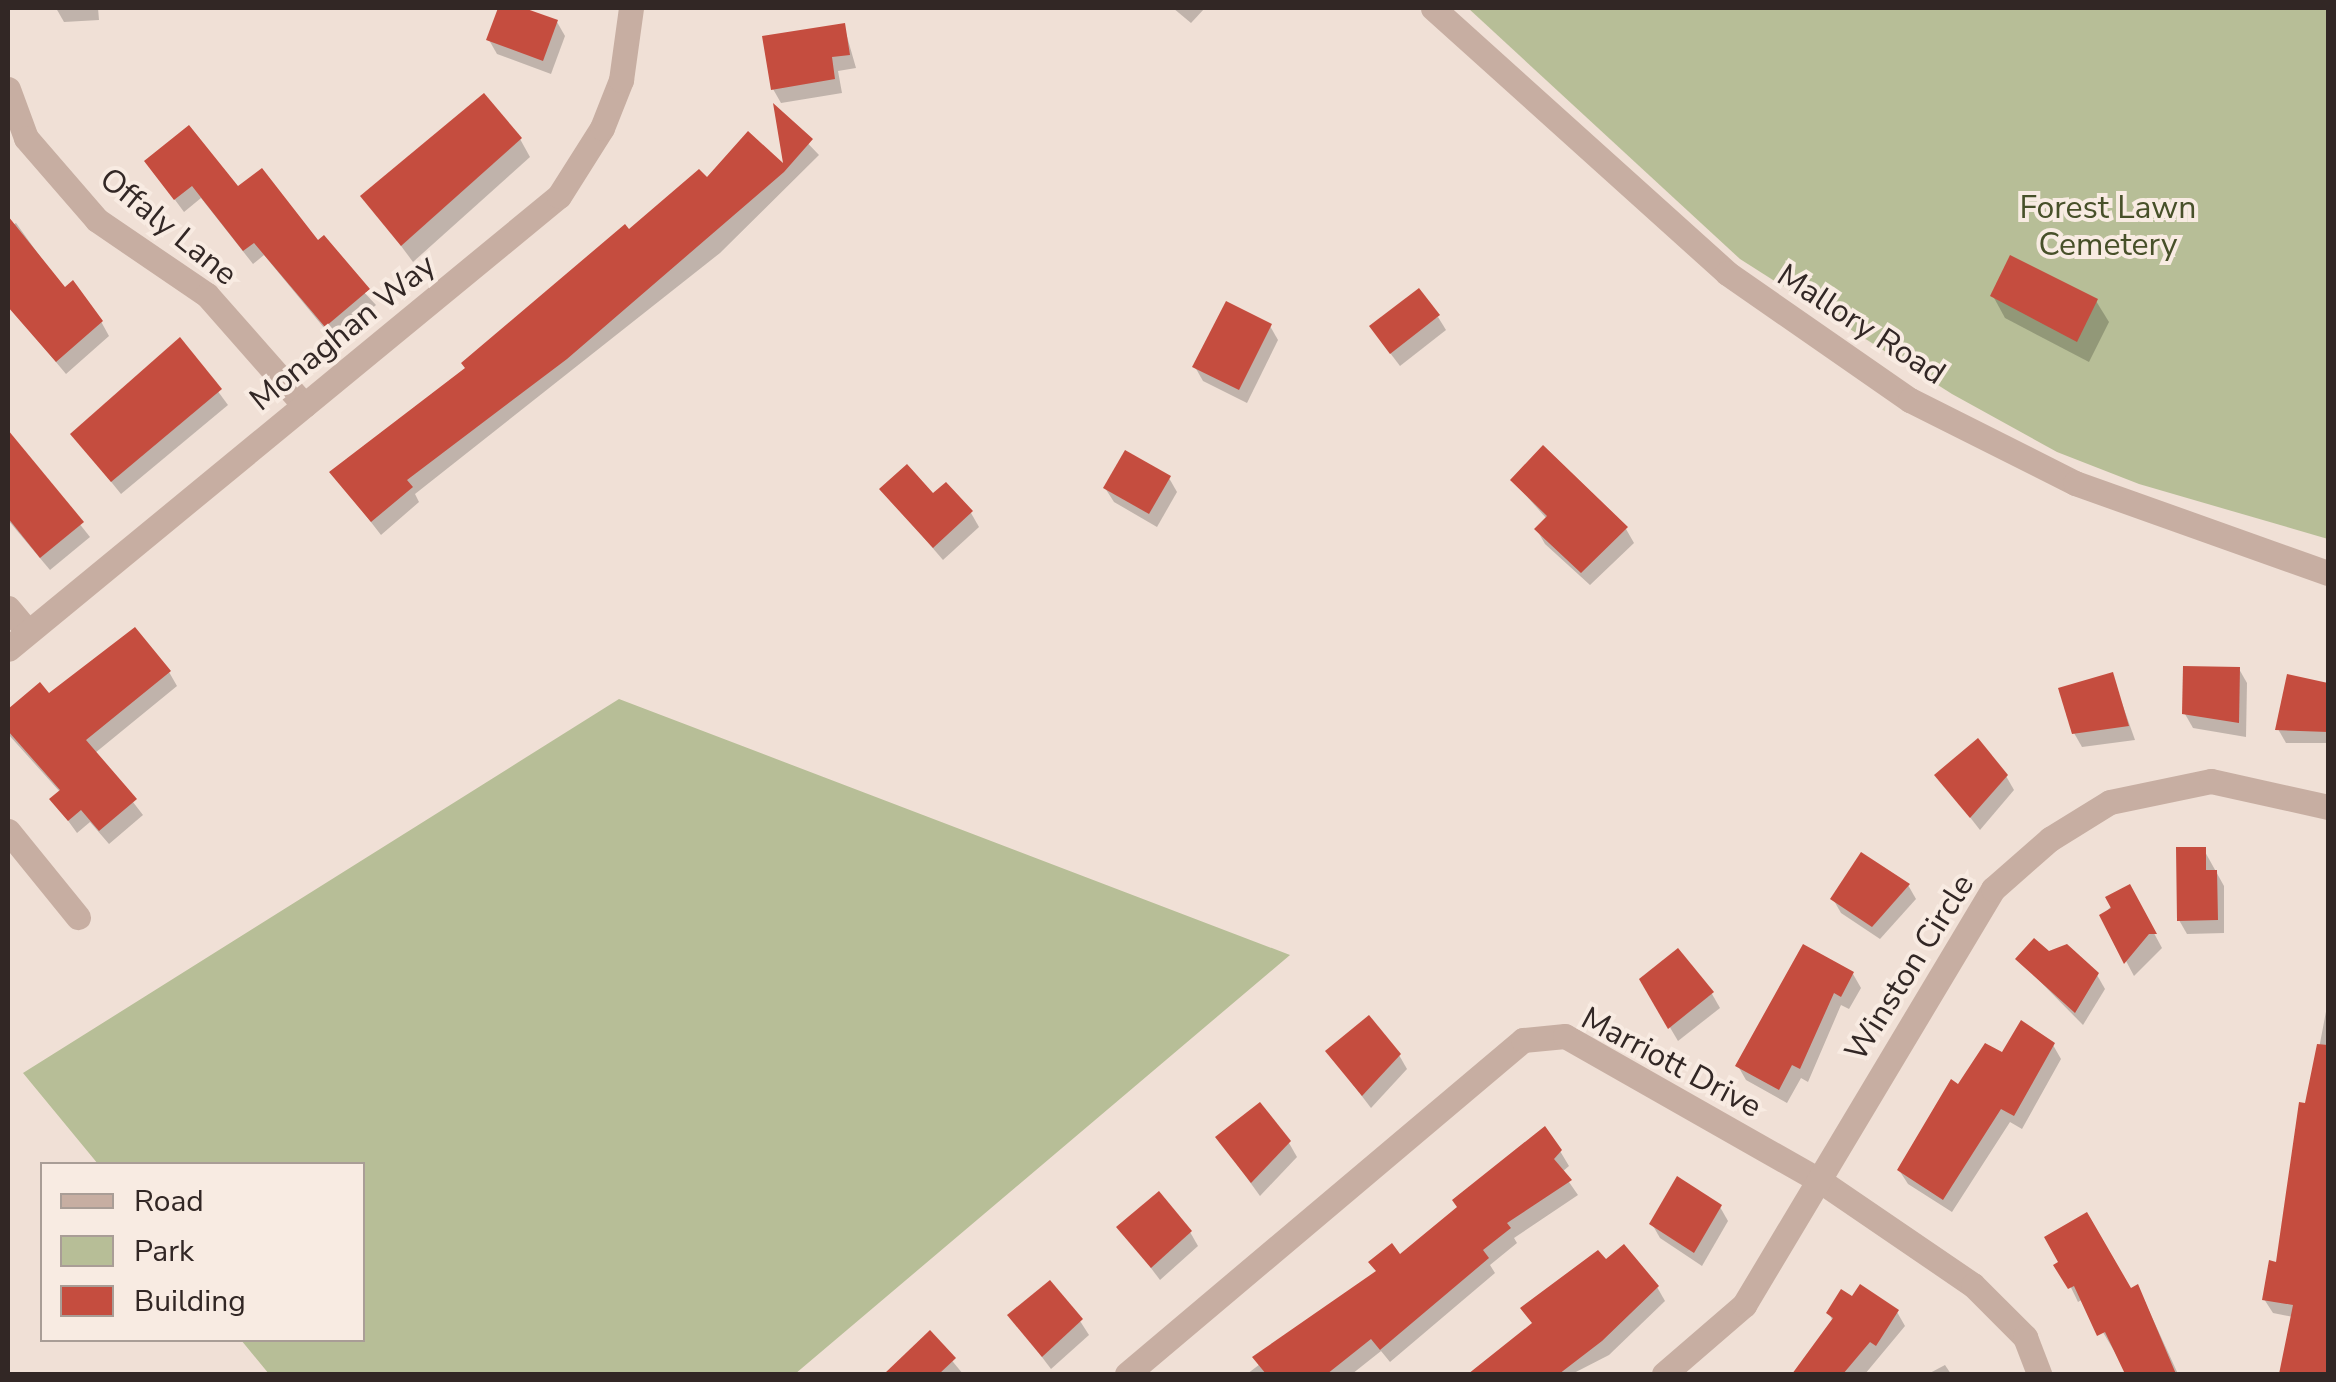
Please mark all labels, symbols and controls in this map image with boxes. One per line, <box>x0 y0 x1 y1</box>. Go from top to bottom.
street label: Offaly Lane <box>92 160 244 294</box>
park label: Forest Lawn Cemetery <box>2020 190 2196 265</box>
street label: Monaghan Way <box>243 247 443 419</box>
street label: Mallory Road <box>1770 256 1952 394</box>
street label: Winston Circle <box>1837 868 1983 1068</box>
street label: Marriott Drive <box>1574 999 1768 1127</box>
legend <box>40 1162 365 1342</box>
text: Road <box>134 1181 204 1222</box>
text: Park <box>134 1231 194 1272</box>
text: Building <box>134 1281 246 1322</box>

